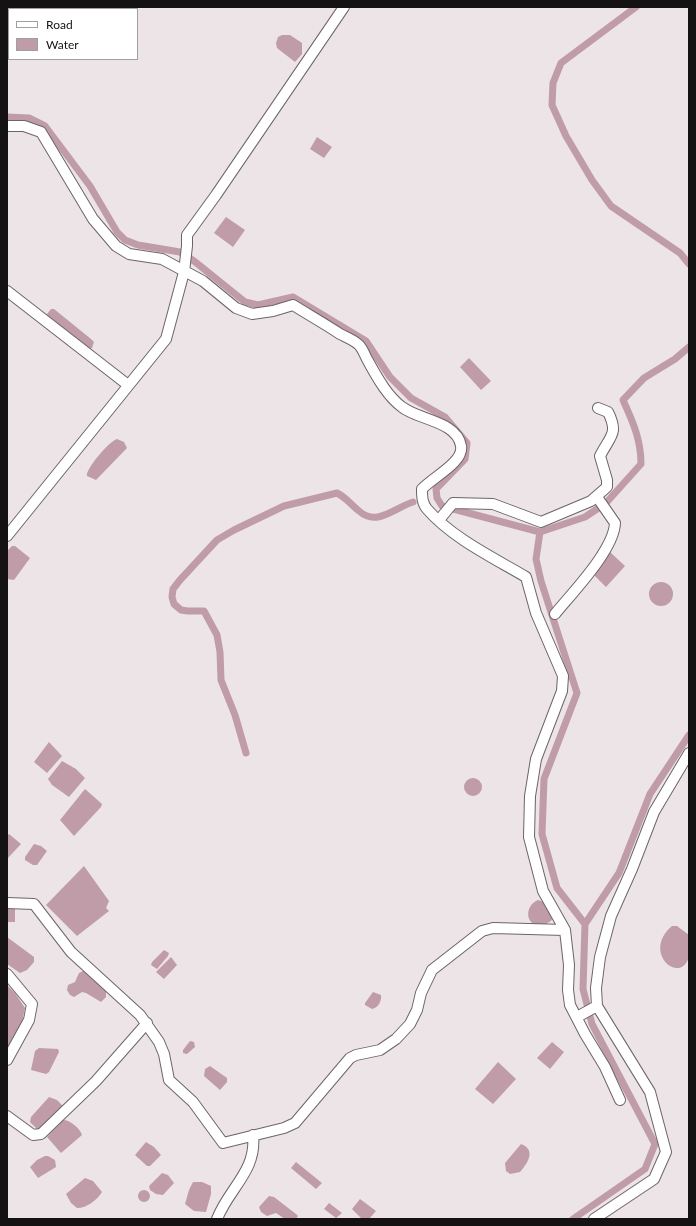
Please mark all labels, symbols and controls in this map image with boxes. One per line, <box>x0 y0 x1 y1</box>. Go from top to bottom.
legend <box>8 8 138 60</box>
text: Road <box>46 17 73 32</box>
text: Water <box>46 37 79 52</box>

